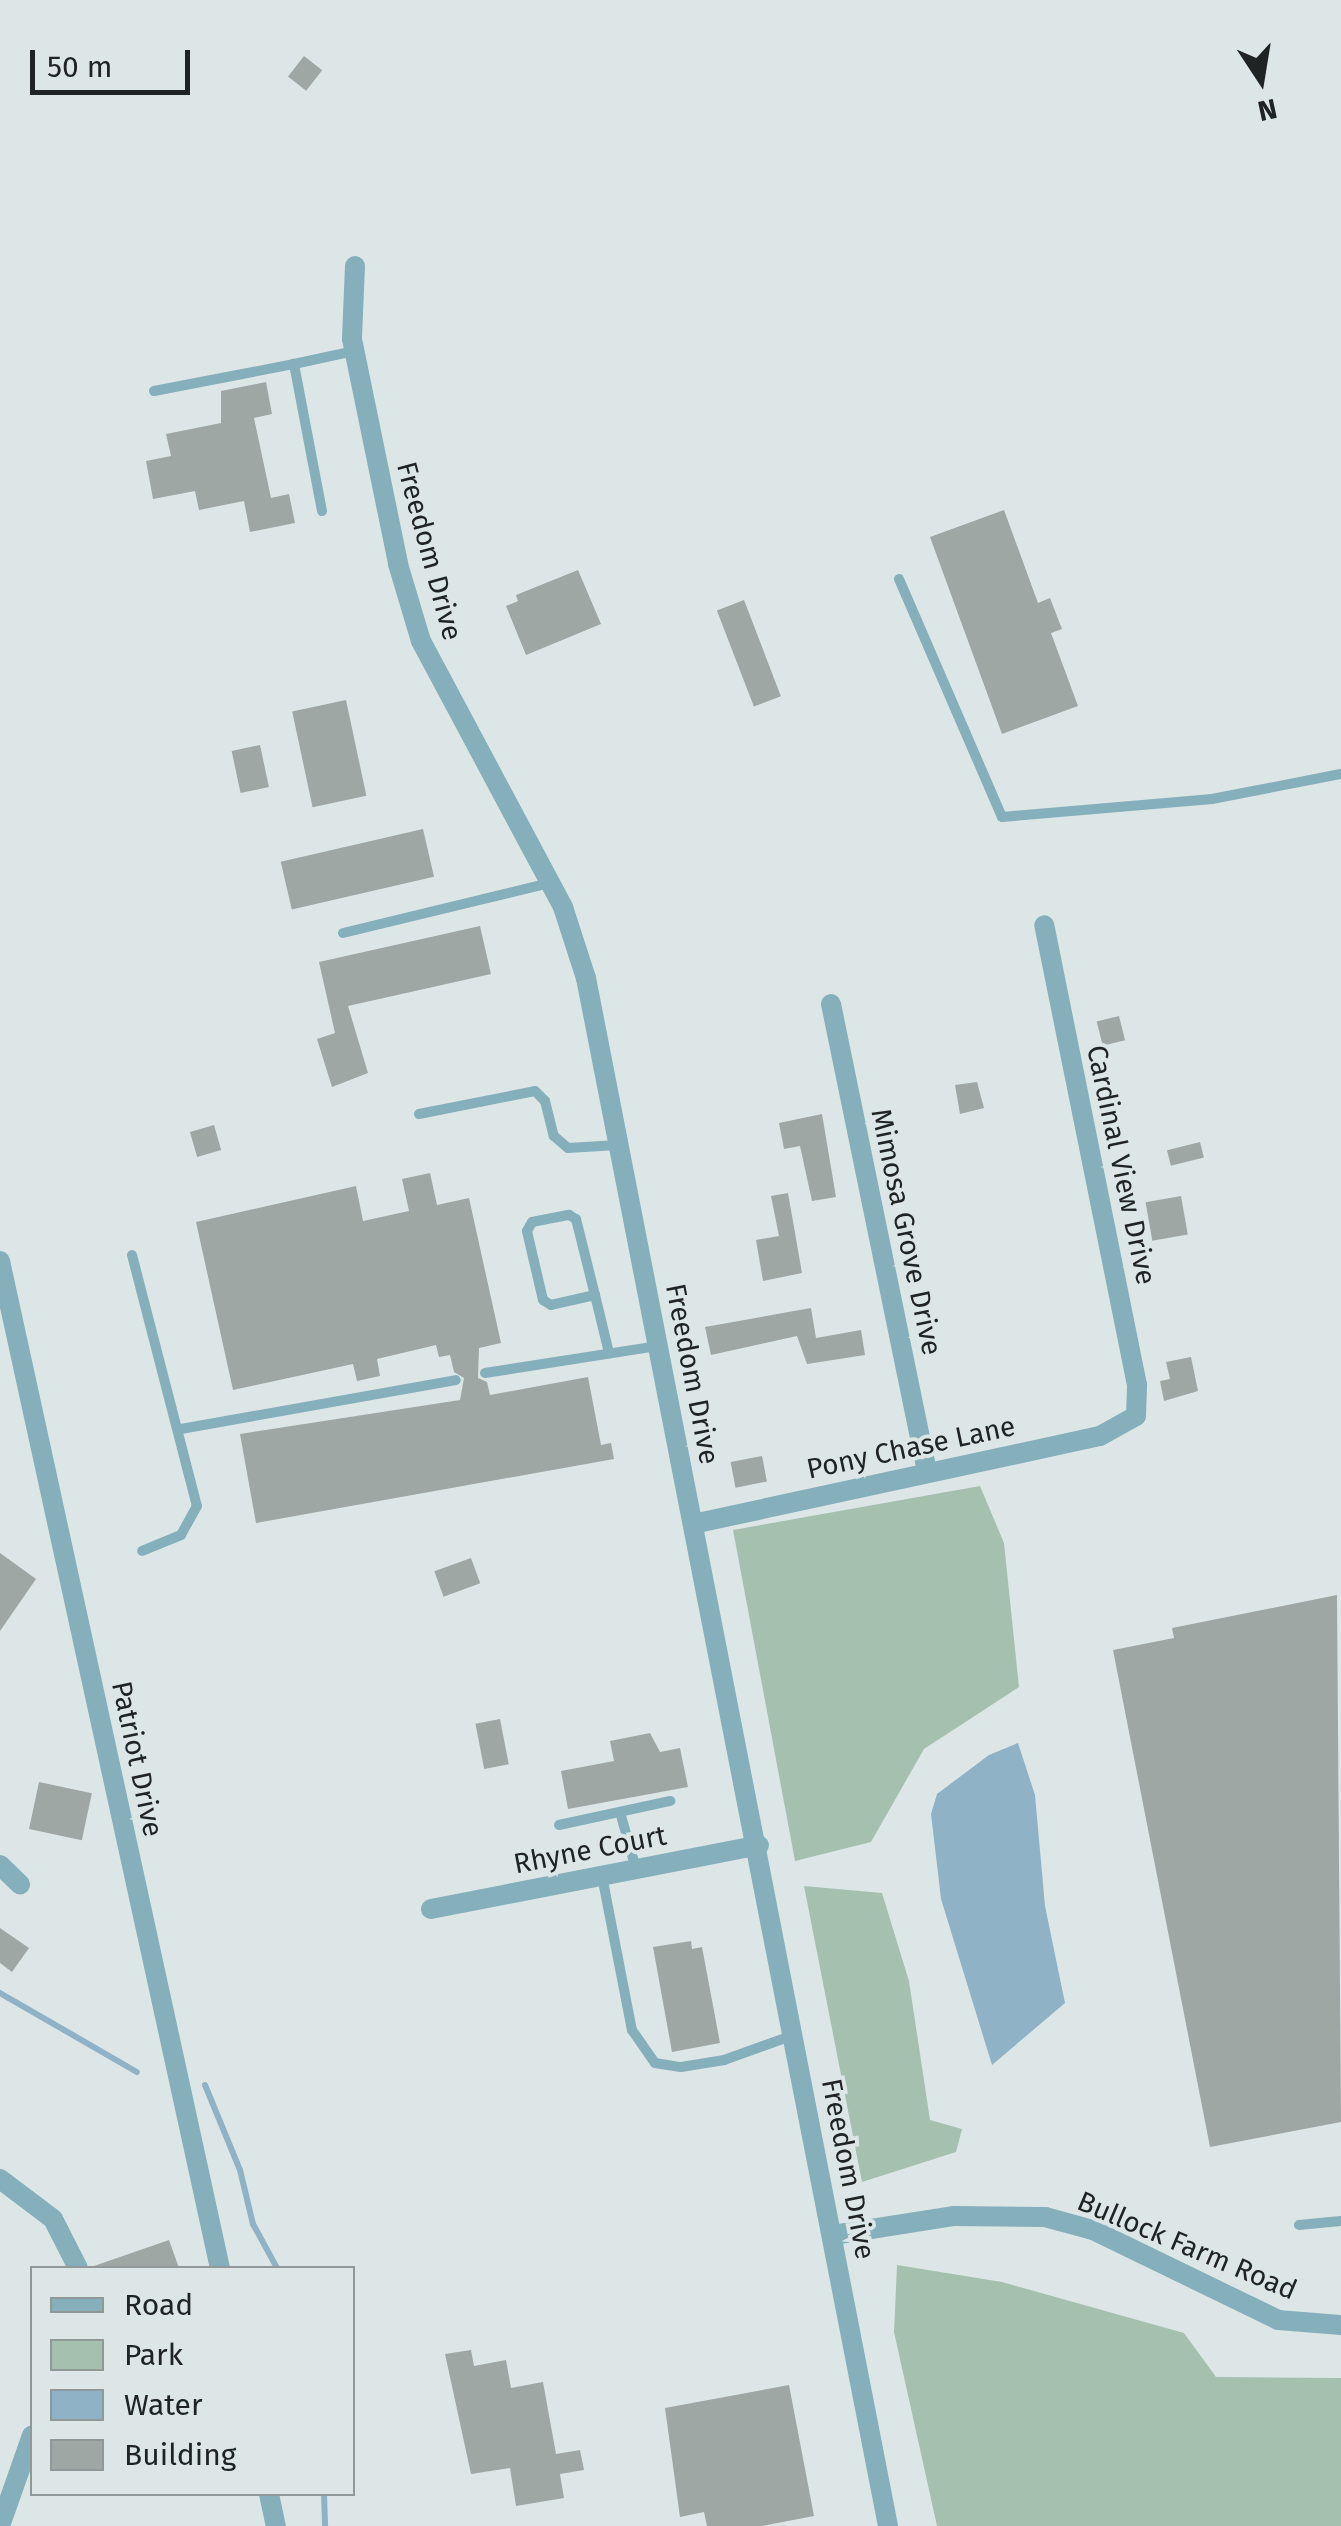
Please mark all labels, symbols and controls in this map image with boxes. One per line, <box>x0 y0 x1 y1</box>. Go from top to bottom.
scale bar <box>35 30 195 92</box>
north arrow <box>1211 30 1311 130</box>
text: 50 m <box>47 49 112 85</box>
text: N <box>1255 92 1280 128</box>
street label: Freedom Drive <box>389 458 469 644</box>
street label: Cardinal View Drive <box>1079 1042 1163 1288</box>
street label: Mimosa Grove Drive <box>863 1106 949 1358</box>
street label: Freedom Drive <box>658 1281 726 1467</box>
street label: Pony Chase Lane <box>804 1410 1018 1486</box>
street label: Patriot Drive <box>104 1678 170 1840</box>
street label: Rhyne Court <box>511 1819 669 1881</box>
street label: Freedom Drive <box>814 2076 882 2262</box>
street label: Bullock Farm Road <box>1072 2185 1302 2307</box>
legend <box>30 2266 355 2496</box>
text: Road <box>124 2287 193 2323</box>
text: Park <box>124 2337 183 2373</box>
text: Water <box>124 2387 203 2423</box>
text: Building <box>124 2437 236 2473</box>

